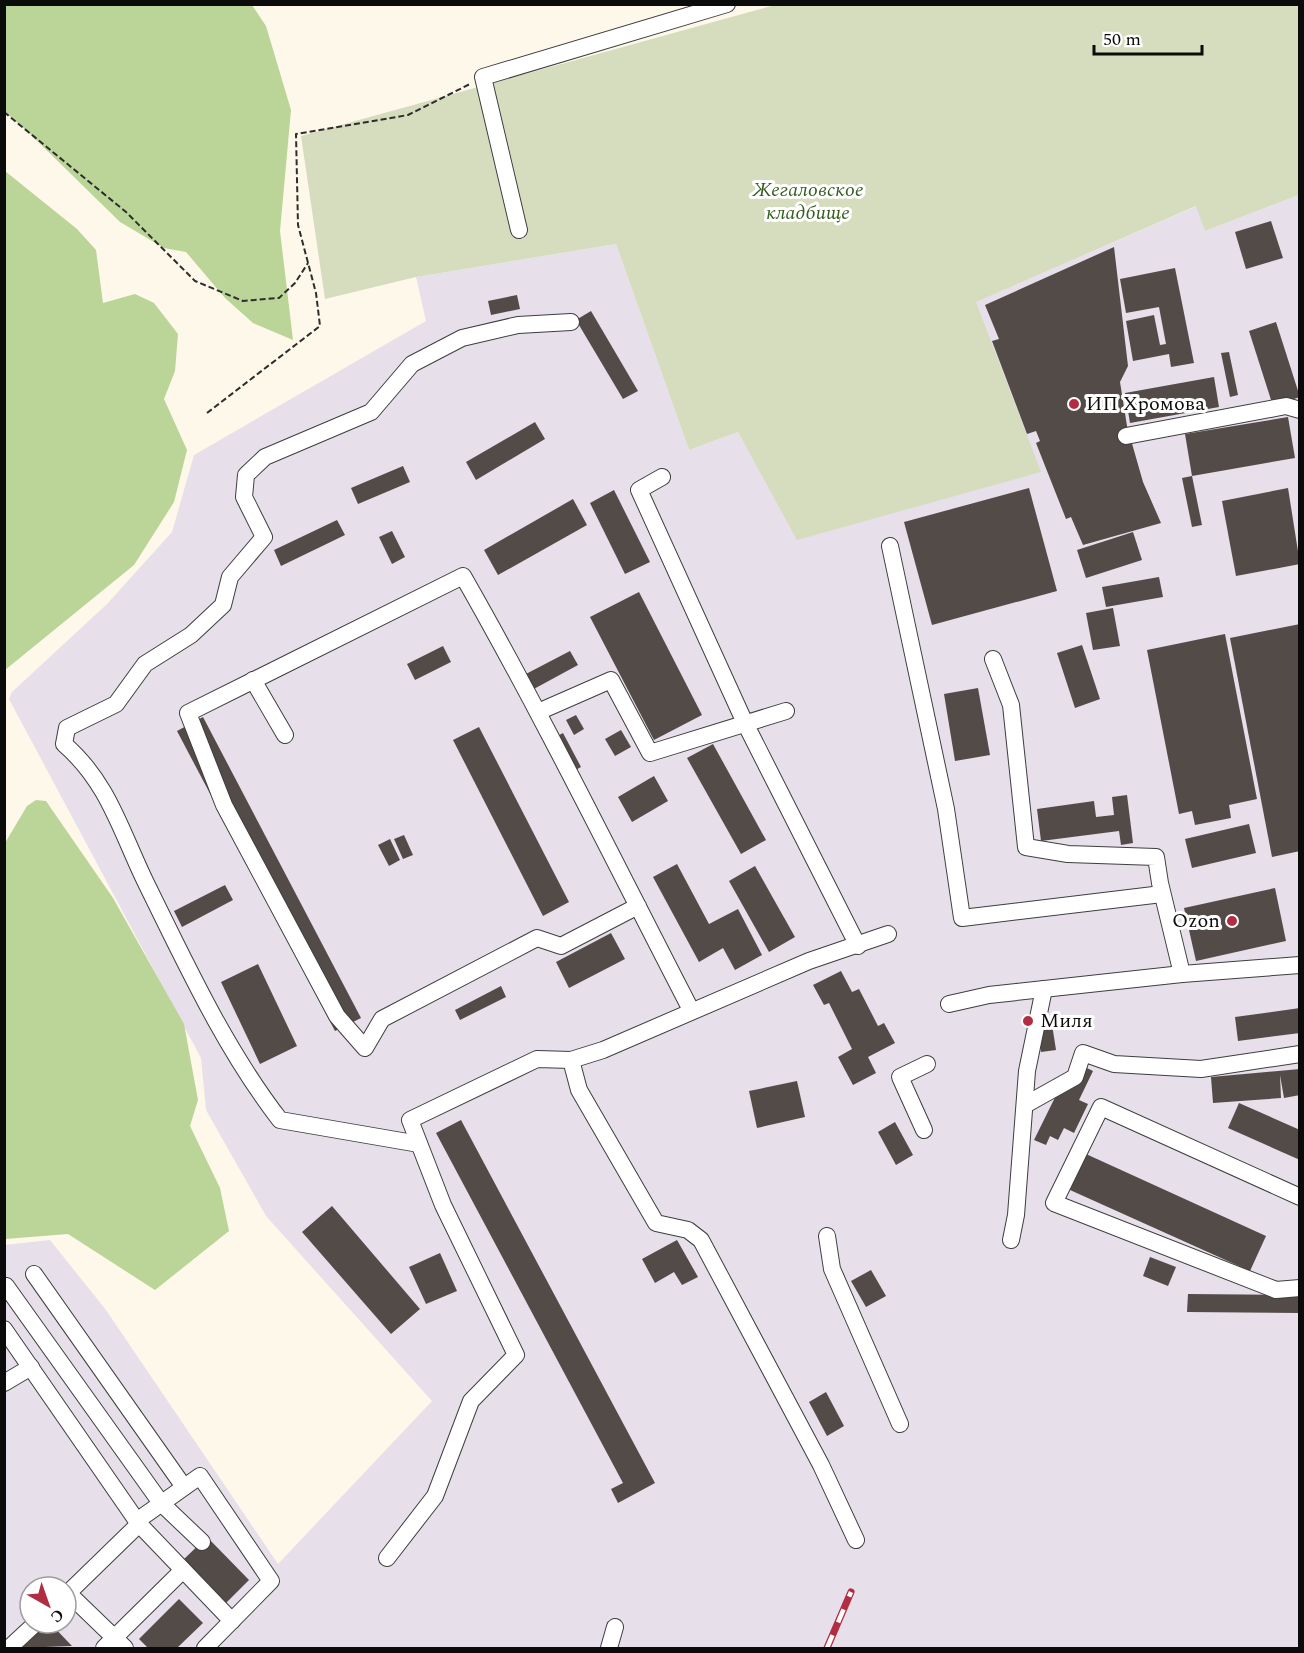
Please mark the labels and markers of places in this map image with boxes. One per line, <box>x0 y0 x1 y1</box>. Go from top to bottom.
place label: ИП Хромова <box>1086 389 1205 419</box>
marker: ИП Хромова <box>1067 397 1081 411</box>
place label: Ozon <box>1172 906 1220 936</box>
marker: Ozon <box>1225 914 1239 928</box>
place label: Миля <box>1040 1006 1093 1036</box>
marker: Миля <box>1021 1014 1035 1028</box>

